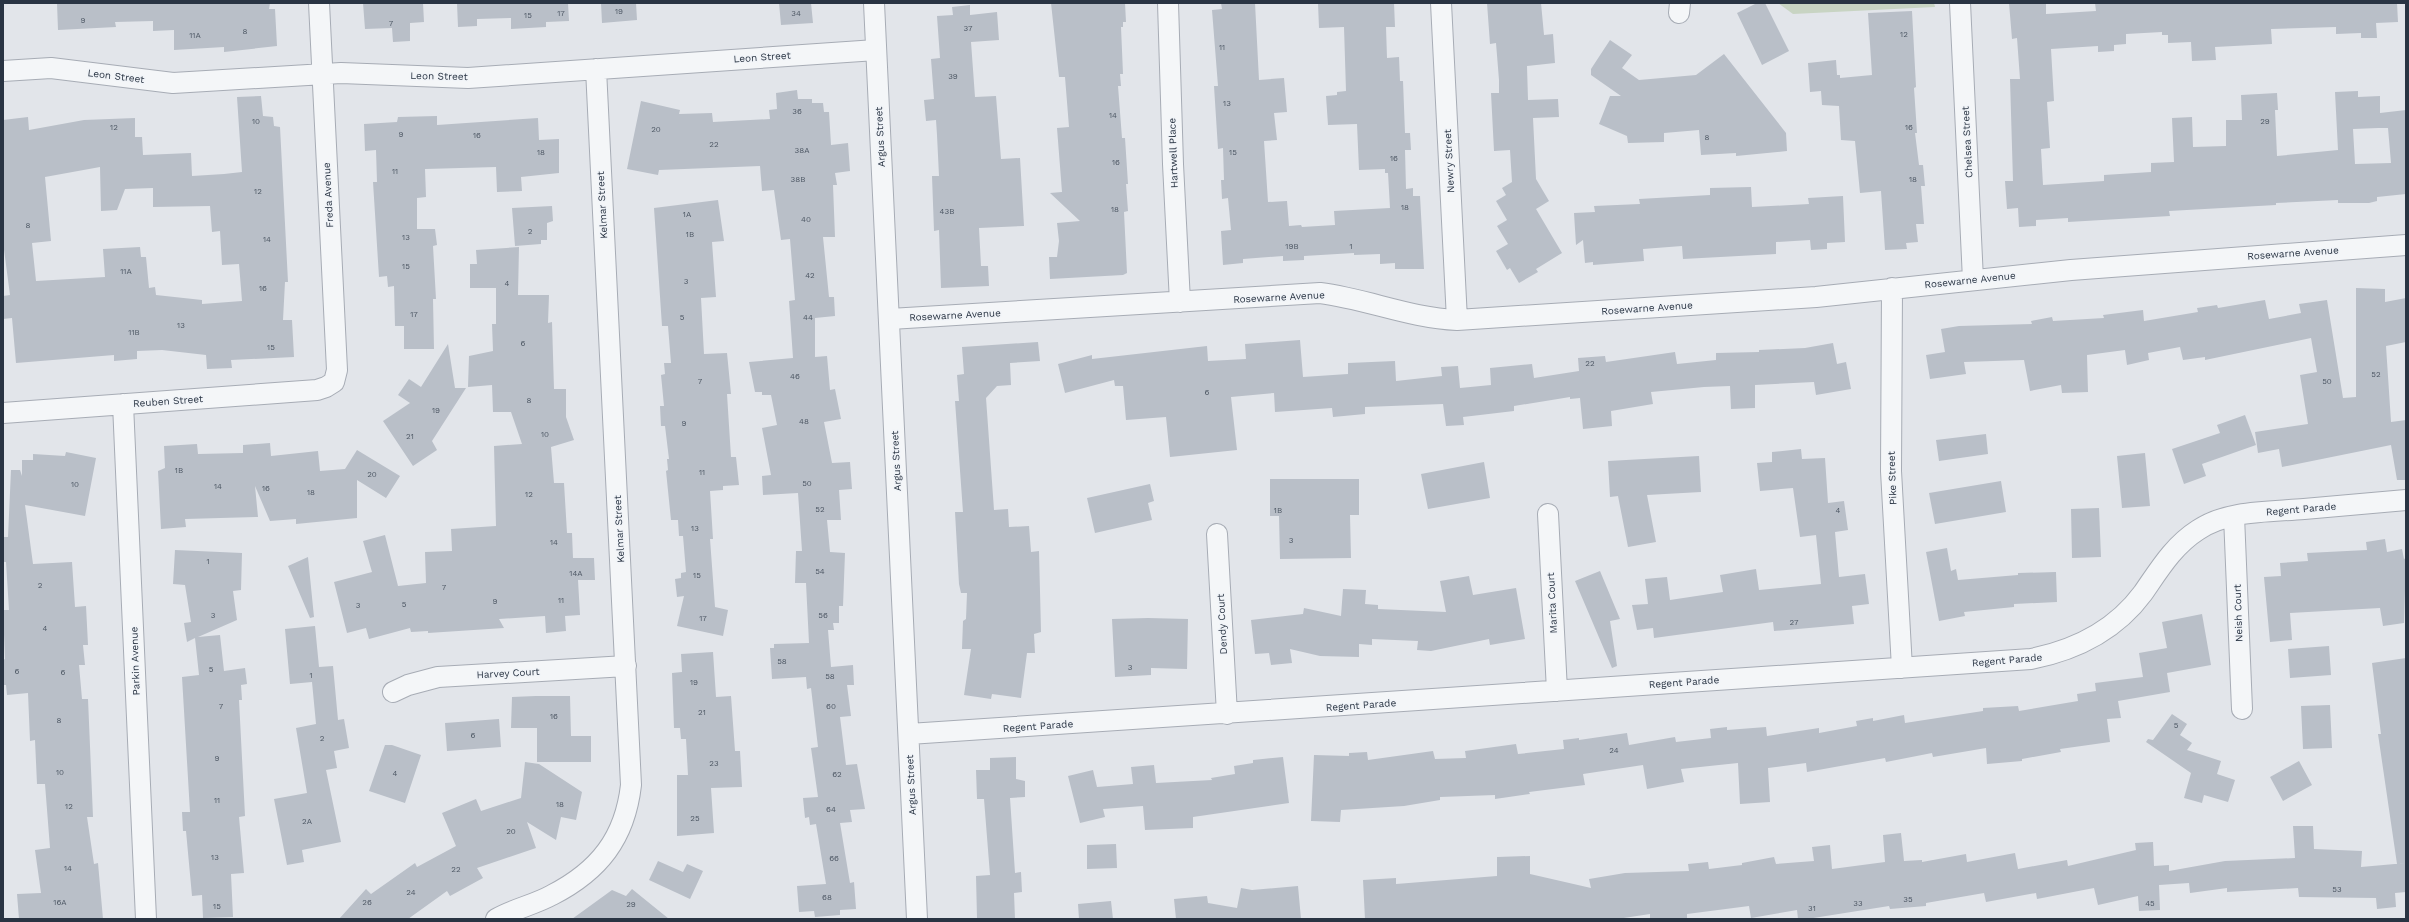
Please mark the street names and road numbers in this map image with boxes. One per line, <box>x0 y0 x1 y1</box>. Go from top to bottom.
street label: Leon Street <box>733 49 792 64</box>
street label: Leon Street <box>87 67 146 85</box>
street label: Leon Street <box>410 70 469 82</box>
street label: Chelsea Street <box>1960 105 1974 178</box>
street label: Argus Street <box>873 106 887 168</box>
street label: Hartwell Place <box>1166 117 1180 188</box>
street label: Newry Street <box>1442 128 1456 193</box>
street label: Freda Avenue <box>321 162 335 228</box>
street label: Kelmar Street <box>595 170 609 239</box>
street label: Rosewarne Avenue <box>2247 244 2339 262</box>
street label: Rosewarne Avenue <box>1924 270 2016 290</box>
street label: Rosewarne Avenue <box>1233 289 1325 305</box>
street label: Rosewarne Avenue <box>1601 299 1693 317</box>
street label: Rosewarne Avenue <box>909 307 1001 323</box>
street label: Reuben Street <box>133 393 204 409</box>
street label: Argus Street <box>889 430 903 492</box>
street label: Pike Street <box>1886 450 1898 505</box>
street label: Kelmar Street <box>612 494 626 563</box>
street label: Regent Parade <box>2265 500 2337 518</box>
street label: Marita Court <box>1545 571 1559 634</box>
street label: Neish Court <box>2231 583 2245 642</box>
street label: Dendy Court <box>1215 593 1229 655</box>
street label: Parkin Avenue <box>128 626 142 696</box>
street label: Regent Parade <box>1971 651 2043 669</box>
street label: Harvey Court <box>476 666 541 680</box>
street label: Regent Parade <box>1648 674 1720 690</box>
street label: Regent Parade <box>1325 697 1397 713</box>
street label: Regent Parade <box>1002 718 1074 734</box>
street label: Argus Street <box>904 754 918 816</box>

